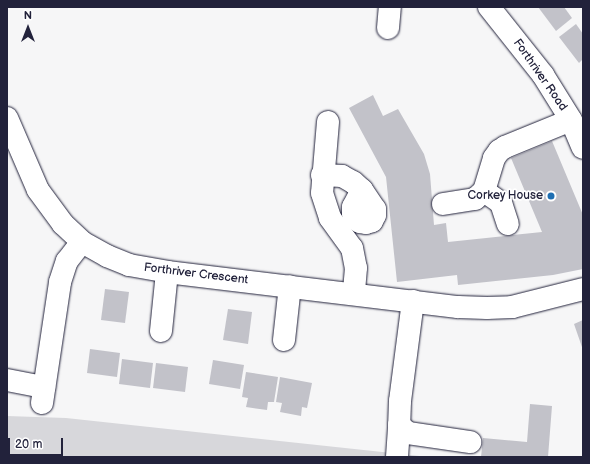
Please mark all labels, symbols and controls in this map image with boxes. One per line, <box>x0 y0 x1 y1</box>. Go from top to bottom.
north arrow <box>8 8 48 48</box>
text: N <box>24 9 32 22</box>
street label: Forthriver Road <box>510 36 570 114</box>
place label: Corkey House <box>467 189 543 203</box>
marker: Corkey House <box>546 191 556 201</box>
street label: Forthriver Crescent <box>143 260 249 288</box>
scale bar <box>10 430 65 456</box>
text: 20 m <box>15 437 42 452</box>

